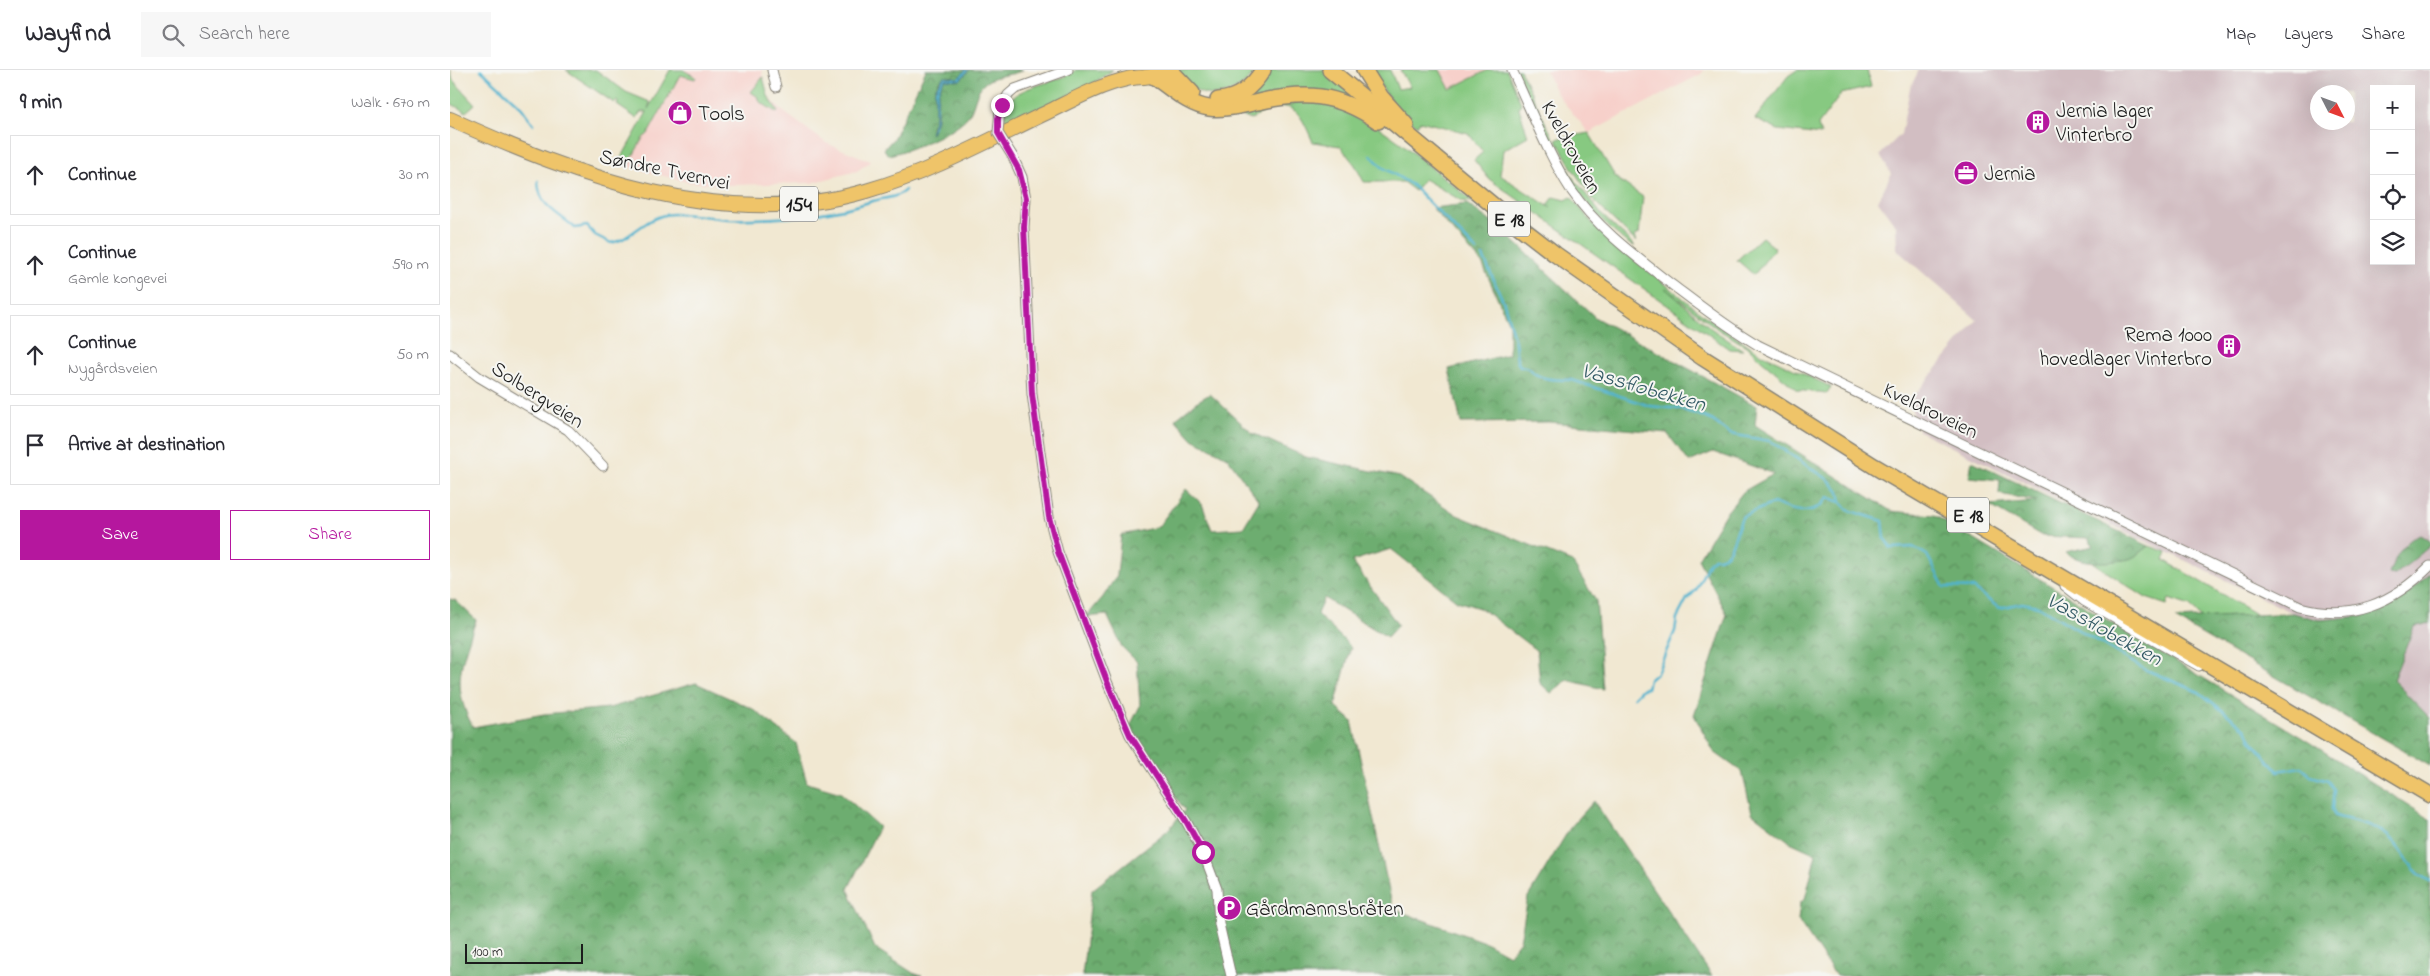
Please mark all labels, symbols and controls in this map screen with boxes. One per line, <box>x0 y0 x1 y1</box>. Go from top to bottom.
search box <box>141 12 491 57</box>
text: Wayfind <box>25 17 111 52</box>
icon: search <box>159 21 187 49</box>
text: Search here <box>199 21 290 48</box>
text: Map <box>2226 22 2256 48</box>
text: Layers <box>2284 22 2334 48</box>
text: Share <box>2362 22 2405 48</box>
north arrow <box>2310 85 2355 130</box>
map controls <box>2370 85 2415 265</box>
button: + <box>2370 85 2415 130</box>
text: 9 min <box>20 88 62 118</box>
text: Walk · 670 m <box>351 91 430 115</box>
route end <box>991 94 1014 117</box>
street label: Kveldroveien <box>1532 96 1608 200</box>
place label: Jernia lager Vinterbro <box>2055 97 2154 151</box>
shop icon: Tools <box>667 100 693 126</box>
place label: Tools <box>698 100 745 130</box>
building icon: Jernia lager Vinterbro <box>2025 109 2051 135</box>
button: − <box>2370 130 2415 175</box>
street label: Søndre Tverrvei <box>596 142 733 199</box>
office icon: Jernia <box>1953 160 1979 186</box>
place label: Jernia <box>1984 160 2036 190</box>
icon: ahead <box>21 161 49 189</box>
text: Continue <box>68 162 136 189</box>
text: 30 m <box>399 163 429 187</box>
button: locate <box>2370 175 2415 220</box>
road number: 154 <box>780 186 818 222</box>
road number: E 18 <box>1488 202 1530 236</box>
button: layers <box>2370 220 2415 265</box>
text: Continue <box>68 240 136 267</box>
icon: ahead <box>21 251 49 279</box>
text: 590 m <box>392 253 429 277</box>
text: Gamle kongevei <box>68 267 167 291</box>
place label: Rema 1000 hovedlager Vinterbro <box>2039 321 2212 377</box>
text: Continue <box>68 330 136 357</box>
building icon: Rema 1000 hovedlager Vinterbro <box>2216 333 2242 359</box>
icon: ahead <box>21 341 49 369</box>
text: 50 m <box>397 343 429 367</box>
street label: Solbergveien <box>483 354 589 439</box>
water label: Vassflobekken <box>1577 356 1710 422</box>
text: Nygårdsveien <box>68 357 157 381</box>
street label: Kveldroveien <box>1877 376 1983 448</box>
icon: arrive <box>21 431 49 459</box>
text: Arrive at destination <box>68 432 225 459</box>
road number: E 18 <box>1947 498 1989 532</box>
button: Save <box>20 510 220 560</box>
button: Share <box>230 510 430 560</box>
water label: Vassflobekken <box>2040 586 2168 676</box>
route start <box>1192 841 1215 864</box>
parking icon: Gårdmannsbråten <box>1216 895 1242 921</box>
place label: Gårdmannsbråten <box>1246 895 1404 925</box>
scale bar <box>465 941 582 964</box>
text: 100 m <box>472 942 503 963</box>

